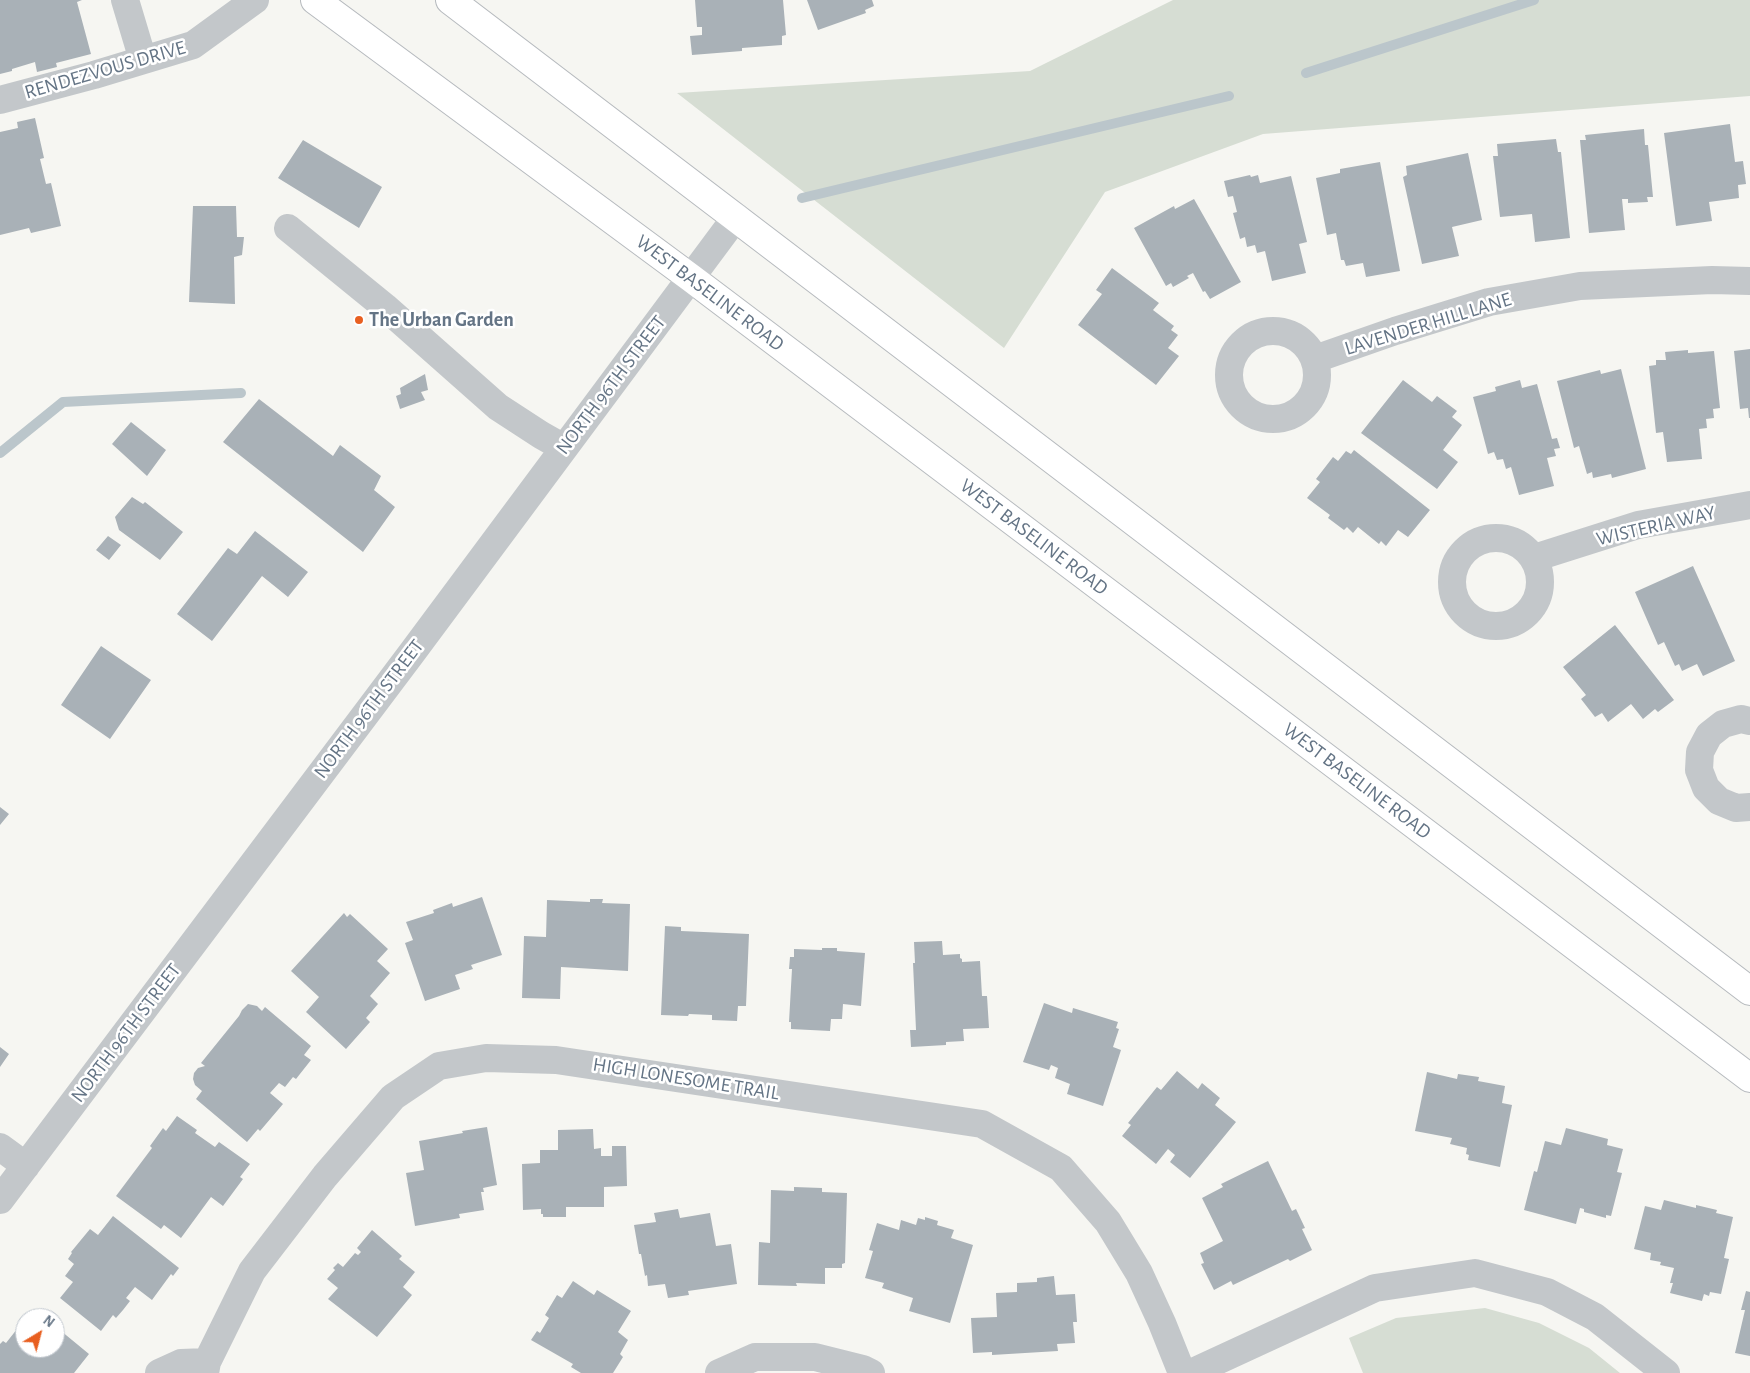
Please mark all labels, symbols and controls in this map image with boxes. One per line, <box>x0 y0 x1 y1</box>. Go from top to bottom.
street label: RENDEZVOUS DRIVE <box>22 36 188 104</box>
street label: WEST BASELINE ROAD <box>631 229 789 357</box>
street label: LAVENDER HILL LANE <box>1342 287 1514 361</box>
place label: The Urban Garden <box>369 308 514 332</box>
street label: NORTH 96TH STREET <box>551 311 671 459</box>
marker: The Urban Garden <box>353 314 365 326</box>
street label: WEST BASELINE ROAD <box>955 473 1113 601</box>
street label: WISTERIA WAY <box>1594 501 1718 551</box>
street label: NORTH 96TH STREET <box>309 635 429 783</box>
street label: WEST BASELINE ROAD <box>1278 717 1436 845</box>
street label: NORTH 96TH STREET <box>66 959 186 1107</box>
street label: HIGH LONESOME TRAIL <box>591 1052 781 1106</box>
north arrow <box>15 1308 65 1358</box>
text: N <box>40 1313 57 1330</box>

